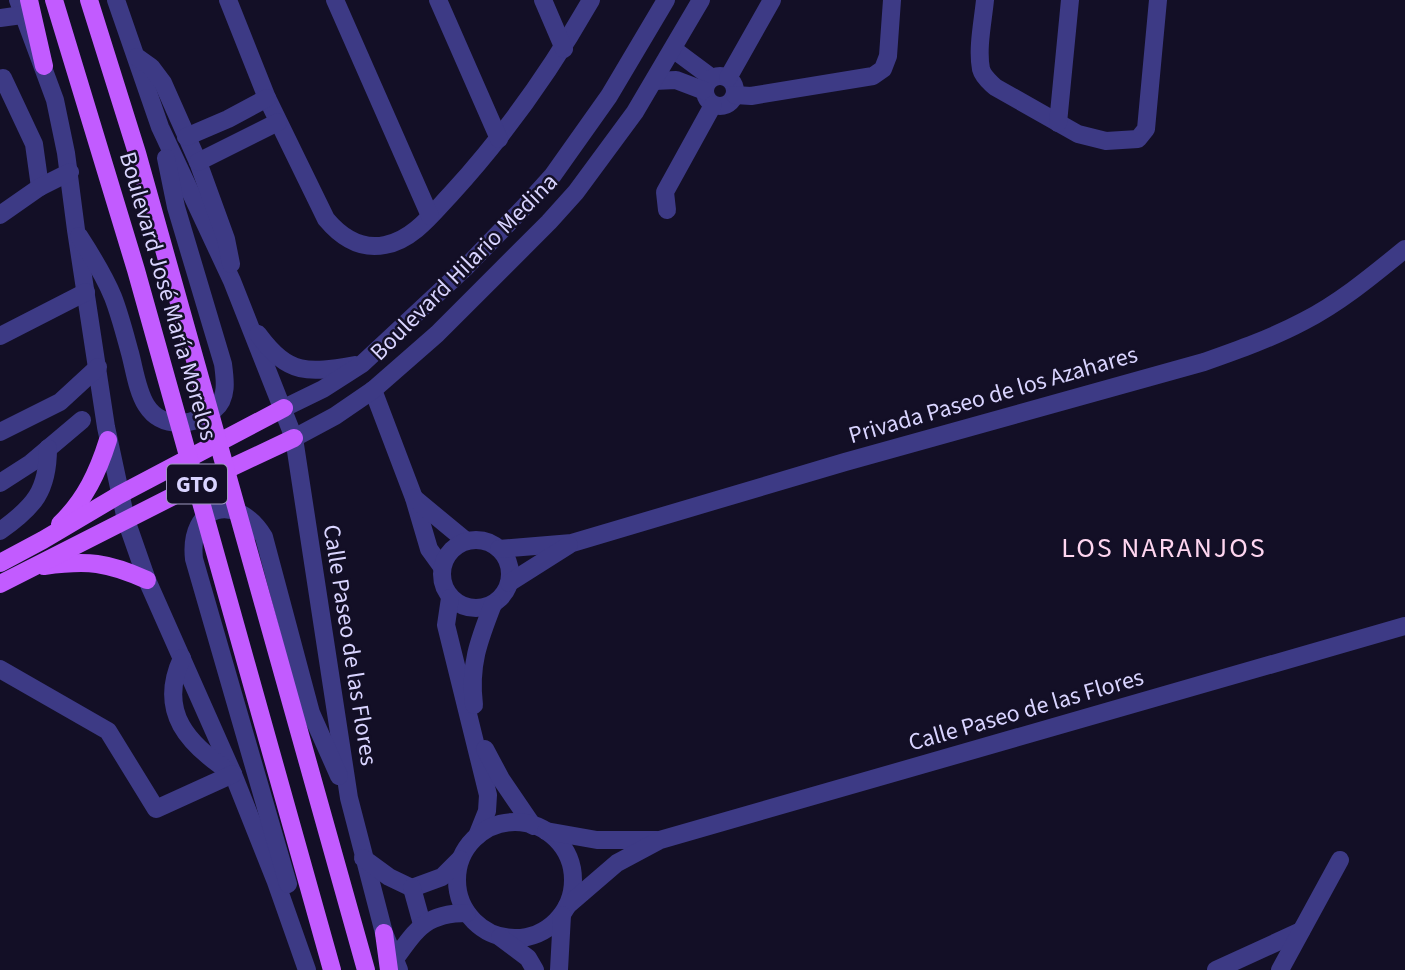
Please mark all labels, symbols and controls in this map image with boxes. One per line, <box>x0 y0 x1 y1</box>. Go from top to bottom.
street label: Boulevard José María Morelos <box>110 148 226 444</box>
street label: Boulevard Hilario Medina <box>362 165 566 369</box>
street label: Privada Paseo de los Azahares <box>844 337 1142 453</box>
road number: GTO <box>167 464 227 504</box>
street label: Calle Paseo de las Flores <box>314 522 386 768</box>
district label: LOS NARANJOS <box>1061 528 1267 568</box>
street label: Calle Paseo de las Flores <box>904 660 1148 760</box>

